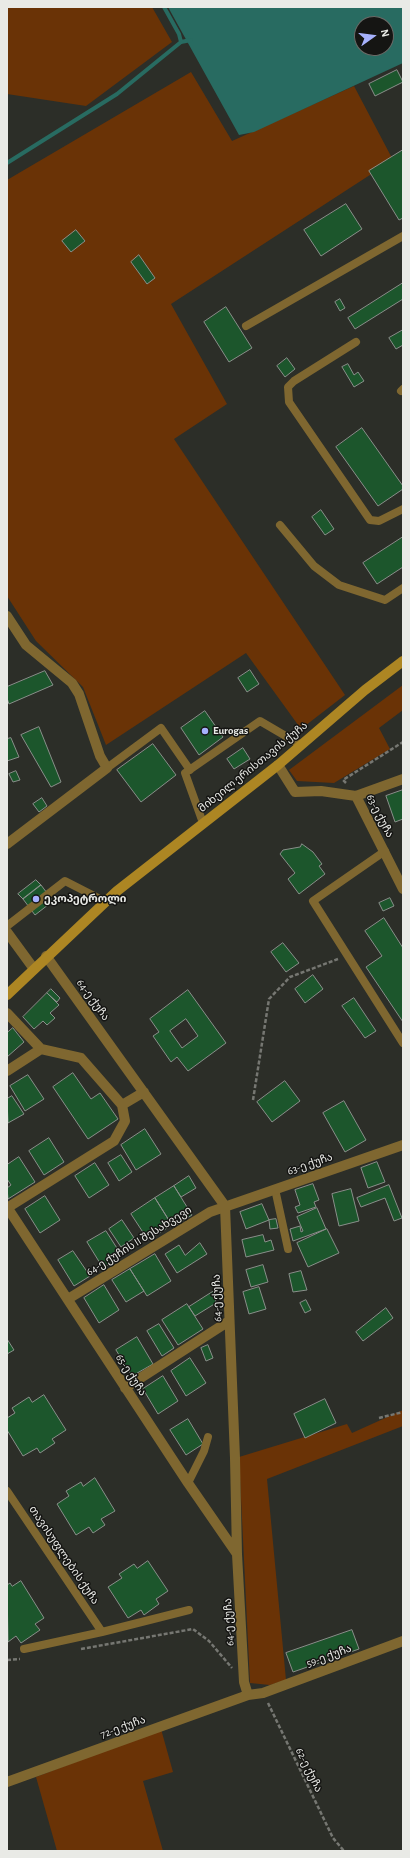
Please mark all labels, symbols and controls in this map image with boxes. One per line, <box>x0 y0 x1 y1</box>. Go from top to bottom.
north arrow <box>354 16 394 56</box>
text: N <box>379 28 391 38</box>
street label: მიხეილ ერისთავის ქუჩა <box>196 719 310 815</box>
place label: Eurogas <box>213 724 248 738</box>
marker: Eurogas <box>200 726 210 736</box>
street label: 63-ე ქუჩა <box>363 792 397 840</box>
place label: ეკოპეტროლი <box>44 892 126 906</box>
marker: ეკოპეტროლი <box>31 894 41 904</box>
street label: 64-ე ქუჩა <box>74 977 112 1023</box>
street label: 63-ე ქუჩა <box>286 1150 334 1178</box>
street label: 64-ე ქუჩის II შესახვევი <box>84 1203 194 1279</box>
street label: 64-ე ქუჩა <box>210 1274 224 1322</box>
street label: 65-ე ქუჩა <box>113 1352 149 1398</box>
street label: თავისუფლების ქუჩა <box>26 1503 102 1607</box>
street label: 64-ე ქუჩა <box>221 1598 237 1646</box>
street label: 59-ე ქუჩა <box>305 1642 353 1670</box>
street label: 72-ე ქუჩა <box>99 1713 147 1741</box>
street label: 62-ე ქუჩა <box>293 1746 325 1794</box>

